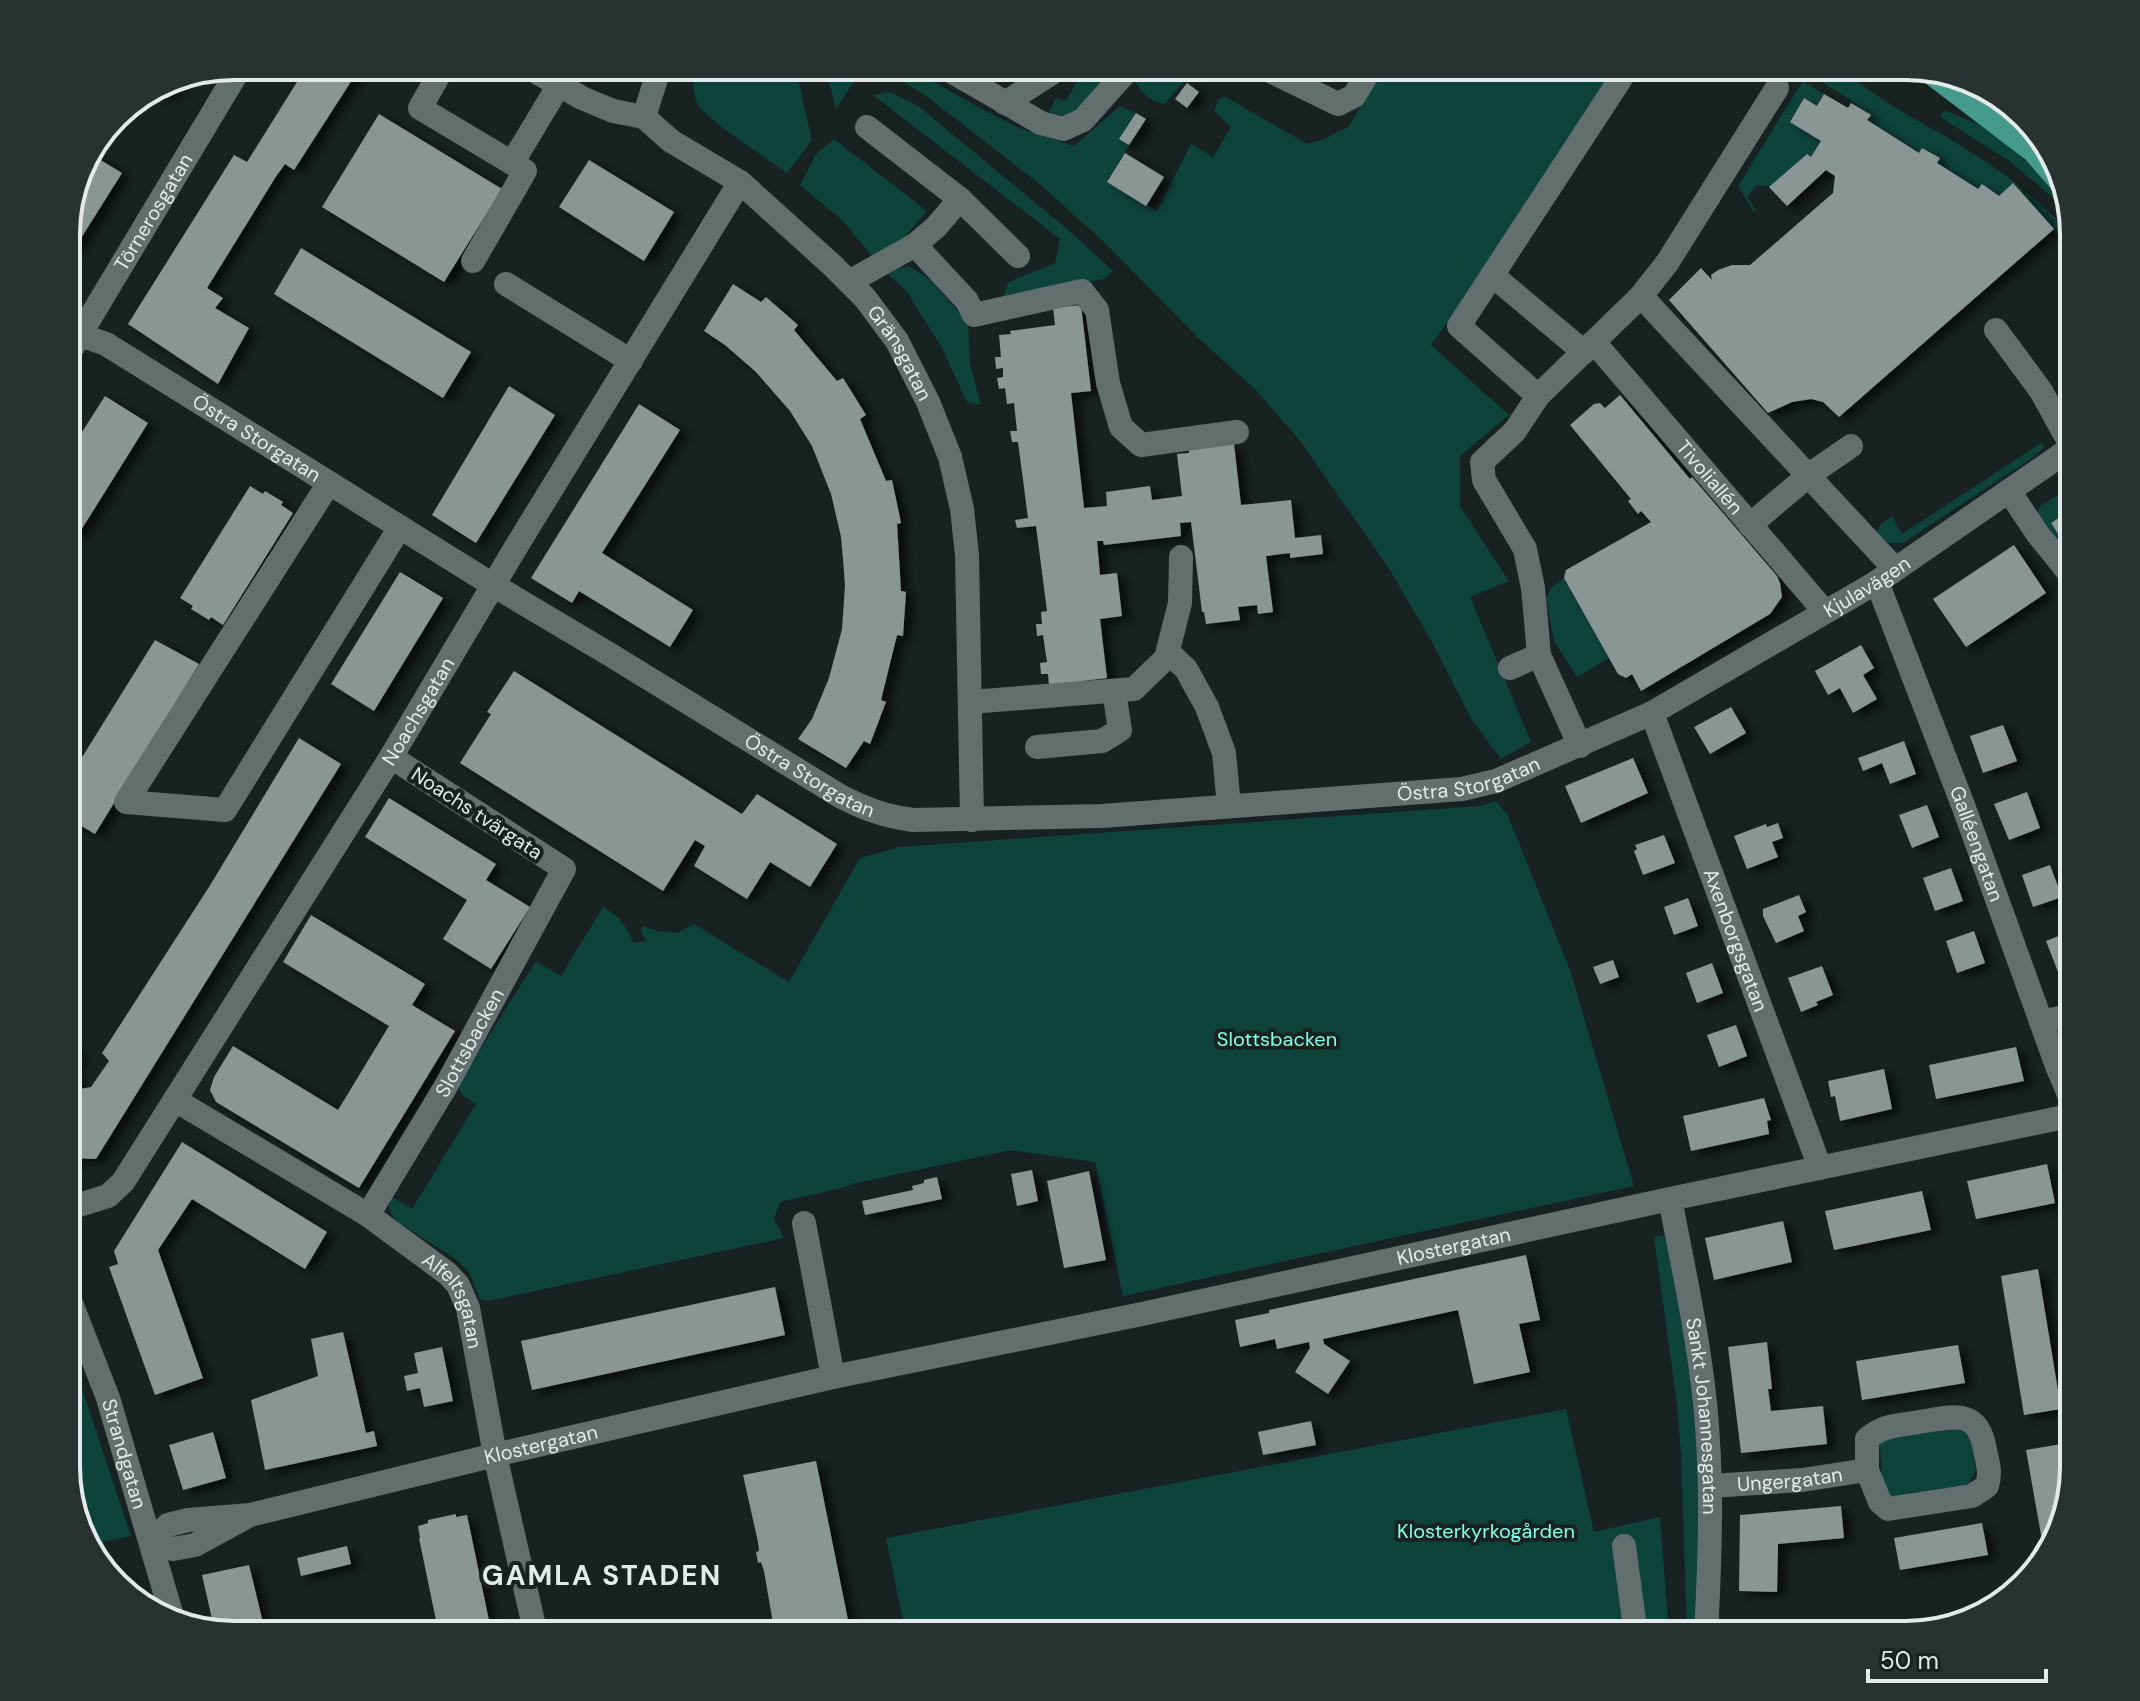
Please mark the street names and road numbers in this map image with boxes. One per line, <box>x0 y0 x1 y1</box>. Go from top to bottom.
street label: Törnerosgatan <box>108 149 199 276</box>
street label: Gränsgatan <box>862 300 938 405</box>
street label: Östra Storgatan <box>188 388 326 488</box>
street label: Tivoliallén <box>1671 435 1749 520</box>
street label: Kjulavägen <box>1819 550 1915 623</box>
street label: Noachsgatan <box>376 653 460 770</box>
street label: Östra Storgatan <box>740 727 878 823</box>
street label: Östra Storgatan <box>1396 750 1544 807</box>
street label: Noachs tvärgata <box>406 761 548 865</box>
street label: Galléengatan <box>1944 782 2010 905</box>
street label: Axenborgsgatan <box>1698 865 1774 1015</box>
street label: Slottsbacken <box>429 984 510 1102</box>
street label: Klostergatan <box>1394 1221 1513 1271</box>
street label: Alfeltsgatan <box>417 1246 488 1351</box>
street label: Sankt Johannesgatan <box>1680 1316 1723 1515</box>
street label: Strandgatan <box>96 1396 153 1512</box>
street label: Klostergatan <box>482 1419 600 1470</box>
street label: Ungergatan <box>1736 1461 1844 1497</box>

